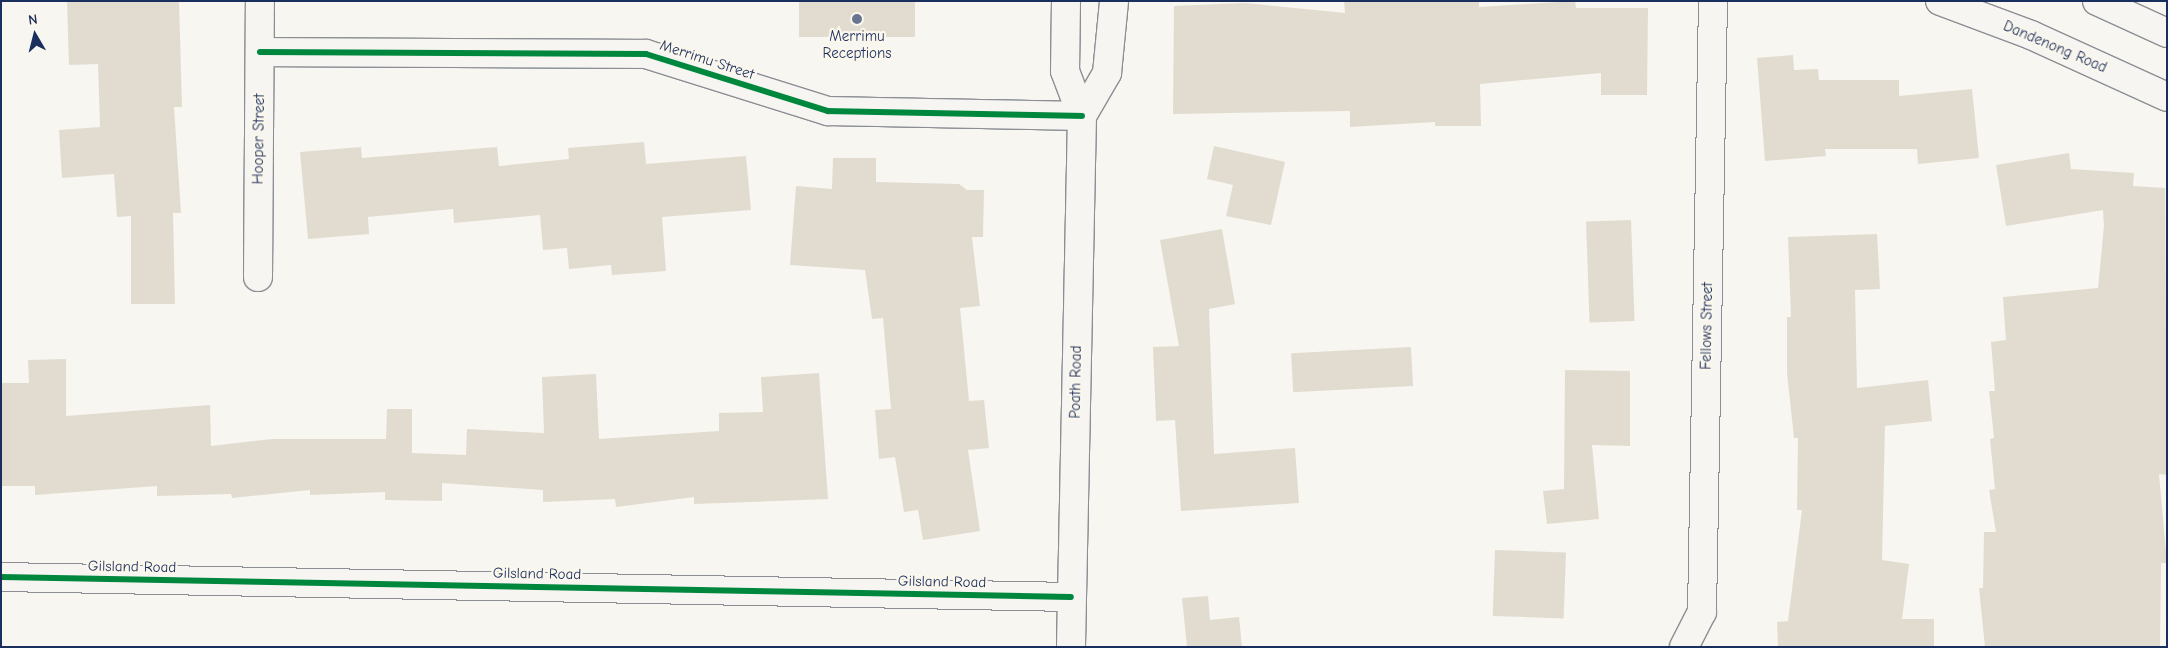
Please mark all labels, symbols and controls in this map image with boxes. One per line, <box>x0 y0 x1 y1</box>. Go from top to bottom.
north arrow <box>10 10 60 60</box>
text: N <box>27 11 39 29</box>
marker: Merrimu Receptions <box>851 13 863 25</box>
street label: Dandenong Road <box>2000 17 2110 77</box>
place label: Merrimu Receptions <box>822 27 892 62</box>
street label: Merrimu Street <box>658 36 756 84</box>
street label: Hooper Street <box>249 93 269 185</box>
street label: Fellows Street <box>1697 282 1717 370</box>
street label: Poath Road <box>1066 345 1086 419</box>
street label: Gilsland Road <box>88 557 176 577</box>
street label: Gilsland Road <box>493 564 581 584</box>
street label: Gilsland Road <box>898 572 986 592</box>

